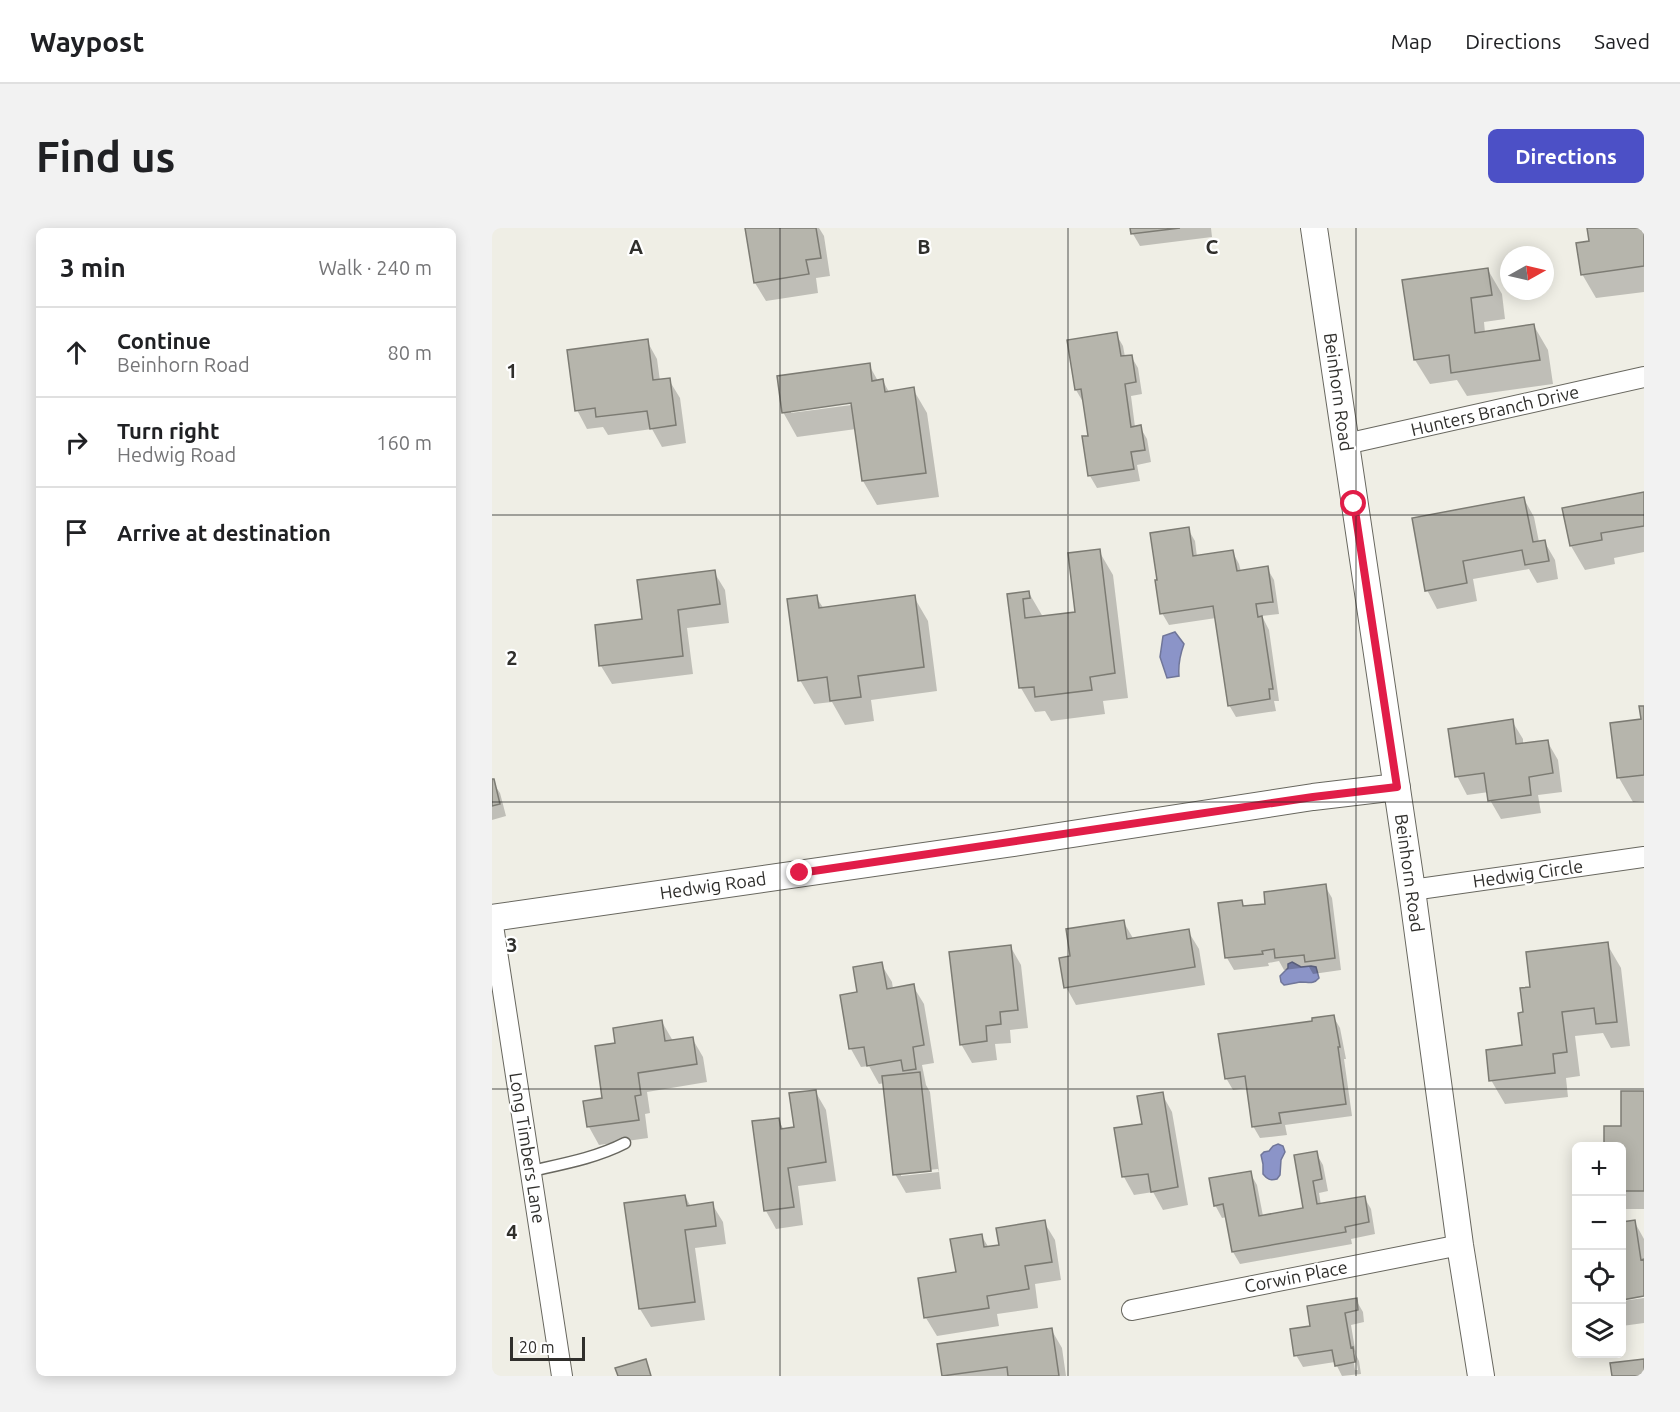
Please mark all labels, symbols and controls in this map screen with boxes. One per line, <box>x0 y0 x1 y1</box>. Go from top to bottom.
text: Waypost <box>30 26 144 57</box>
text: Map <box>1391 29 1432 53</box>
text: Directions <box>1465 29 1561 53</box>
text: Saved <box>1594 29 1650 53</box>
button: Directions <box>1488 129 1644 183</box>
text: Find us <box>36 133 175 180</box>
text: A <box>629 235 643 258</box>
text: B <box>917 235 931 258</box>
text: C <box>1206 235 1219 258</box>
north arrow <box>1500 246 1554 300</box>
text: 3 min <box>60 253 126 282</box>
text: Walk · 240 m <box>319 256 432 279</box>
text: Continue <box>117 328 211 353</box>
street label: Beinhorn Road <box>1321 331 1357 452</box>
icon: ahead <box>60 336 93 369</box>
text: 80 m <box>388 341 432 364</box>
text: Beinhorn Road <box>117 353 250 376</box>
text: 1 <box>506 359 518 382</box>
street label: Hunters Branch Drive <box>1409 381 1581 439</box>
text: Turn right <box>117 418 219 443</box>
icon: right <box>60 426 93 459</box>
text: 160 m <box>376 431 432 454</box>
text: Hedwig Road <box>117 443 236 466</box>
route start <box>1340 490 1366 516</box>
icon: arrive <box>60 516 93 549</box>
text: Arrive at destination <box>117 520 331 545</box>
text: 2 <box>506 646 518 669</box>
street label: Beinhorn Road <box>1392 812 1428 933</box>
street label: Hedwig Circle <box>1471 855 1584 891</box>
route end <box>786 859 812 885</box>
street label: Hedwig Road <box>658 868 767 902</box>
text: 3 <box>506 933 518 956</box>
street label: Long Timbers Lane <box>506 1071 550 1225</box>
map controls <box>1572 1142 1626 1358</box>
button: + <box>1572 1142 1626 1196</box>
button: − <box>1572 1196 1626 1250</box>
text: 4 <box>506 1220 518 1243</box>
button: locate <box>1572 1250 1626 1304</box>
street label: Corwin Place <box>1243 1256 1349 1296</box>
button: layers <box>1572 1304 1626 1358</box>
scale bar <box>510 1334 585 1362</box>
text: 20 m <box>519 1338 555 1356</box>

